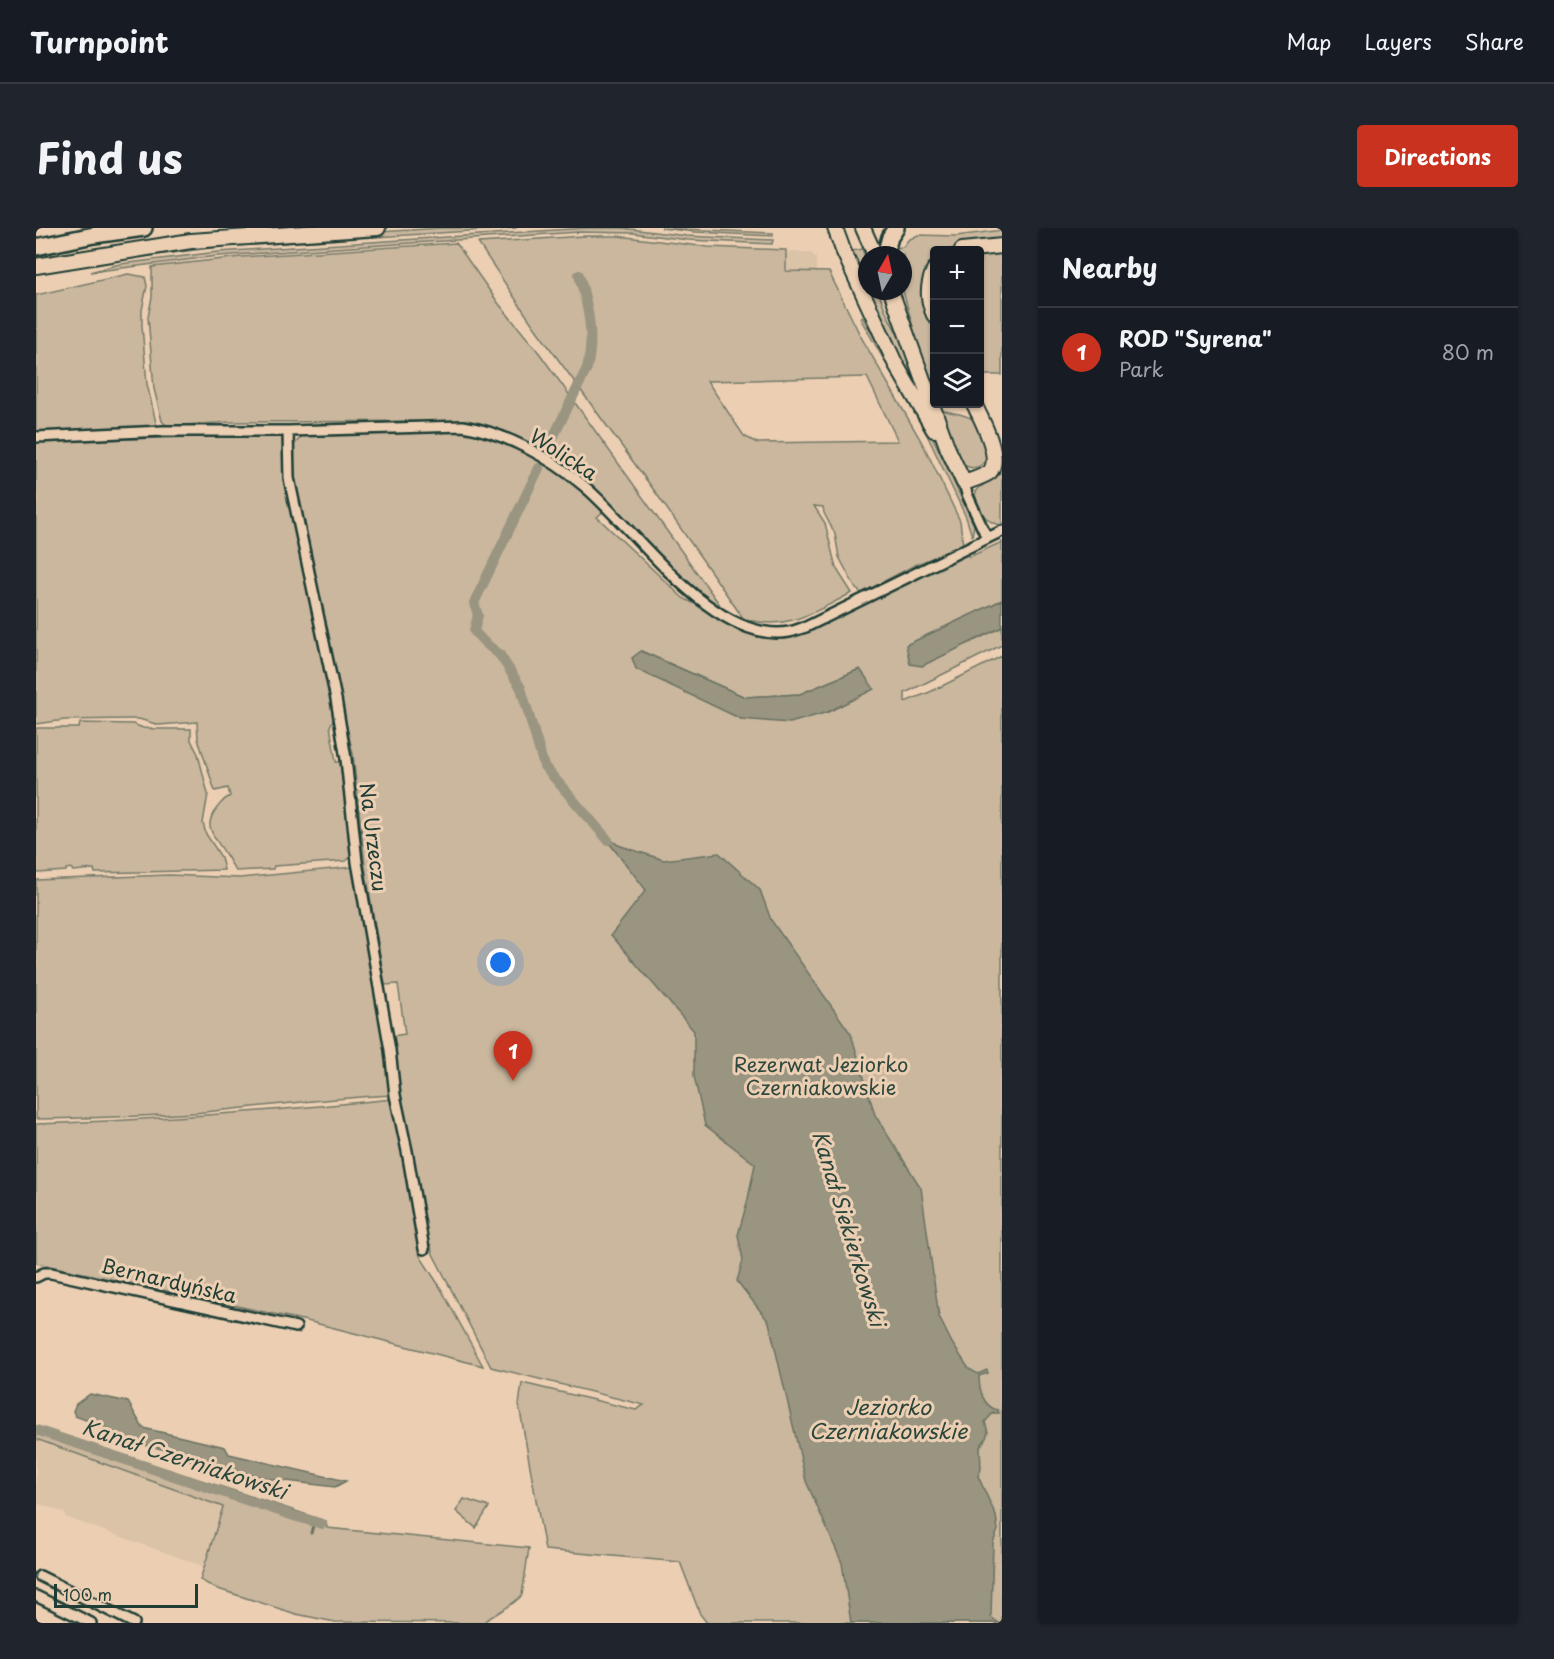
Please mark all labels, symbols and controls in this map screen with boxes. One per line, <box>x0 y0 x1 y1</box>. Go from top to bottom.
text: Turnpoint <box>30 20 169 63</box>
text: Map <box>1287 25 1331 57</box>
text: Layers <box>1364 25 1432 57</box>
text: Share <box>1465 25 1524 57</box>
text: Find us <box>36 125 183 188</box>
button: Directions <box>1357 125 1518 187</box>
north arrow <box>858 246 912 300</box>
map controls <box>930 246 984 408</box>
button: + <box>930 246 984 300</box>
text: Nearby <box>1062 248 1157 287</box>
button: − <box>930 300 984 354</box>
text: ROD "Syrena" <box>1119 321 1272 354</box>
text: 1 <box>1077 337 1086 367</box>
text: 80 m <box>1442 337 1494 367</box>
button: layers <box>930 354 984 408</box>
text: Park <box>1119 354 1164 384</box>
street label: Wolicka <box>524 421 605 488</box>
street label: Na Urzeczu <box>352 781 396 893</box>
your location <box>486 948 515 977</box>
pin: 1 <box>494 1032 532 1081</box>
park label: Rezerwat Jeziorko Czerniakowskie <box>734 1049 908 1102</box>
water label: Kanał Siekierkowski <box>805 1126 896 1333</box>
street label: Bernardyńska <box>98 1250 240 1310</box>
water label: Jeziorko Czerniakowskie <box>809 1390 969 1446</box>
water label: Kanał Czerniakowski <box>78 1410 295 1507</box>
scale bar <box>54 1581 198 1608</box>
text: 100 m <box>63 1582 112 1606</box>

